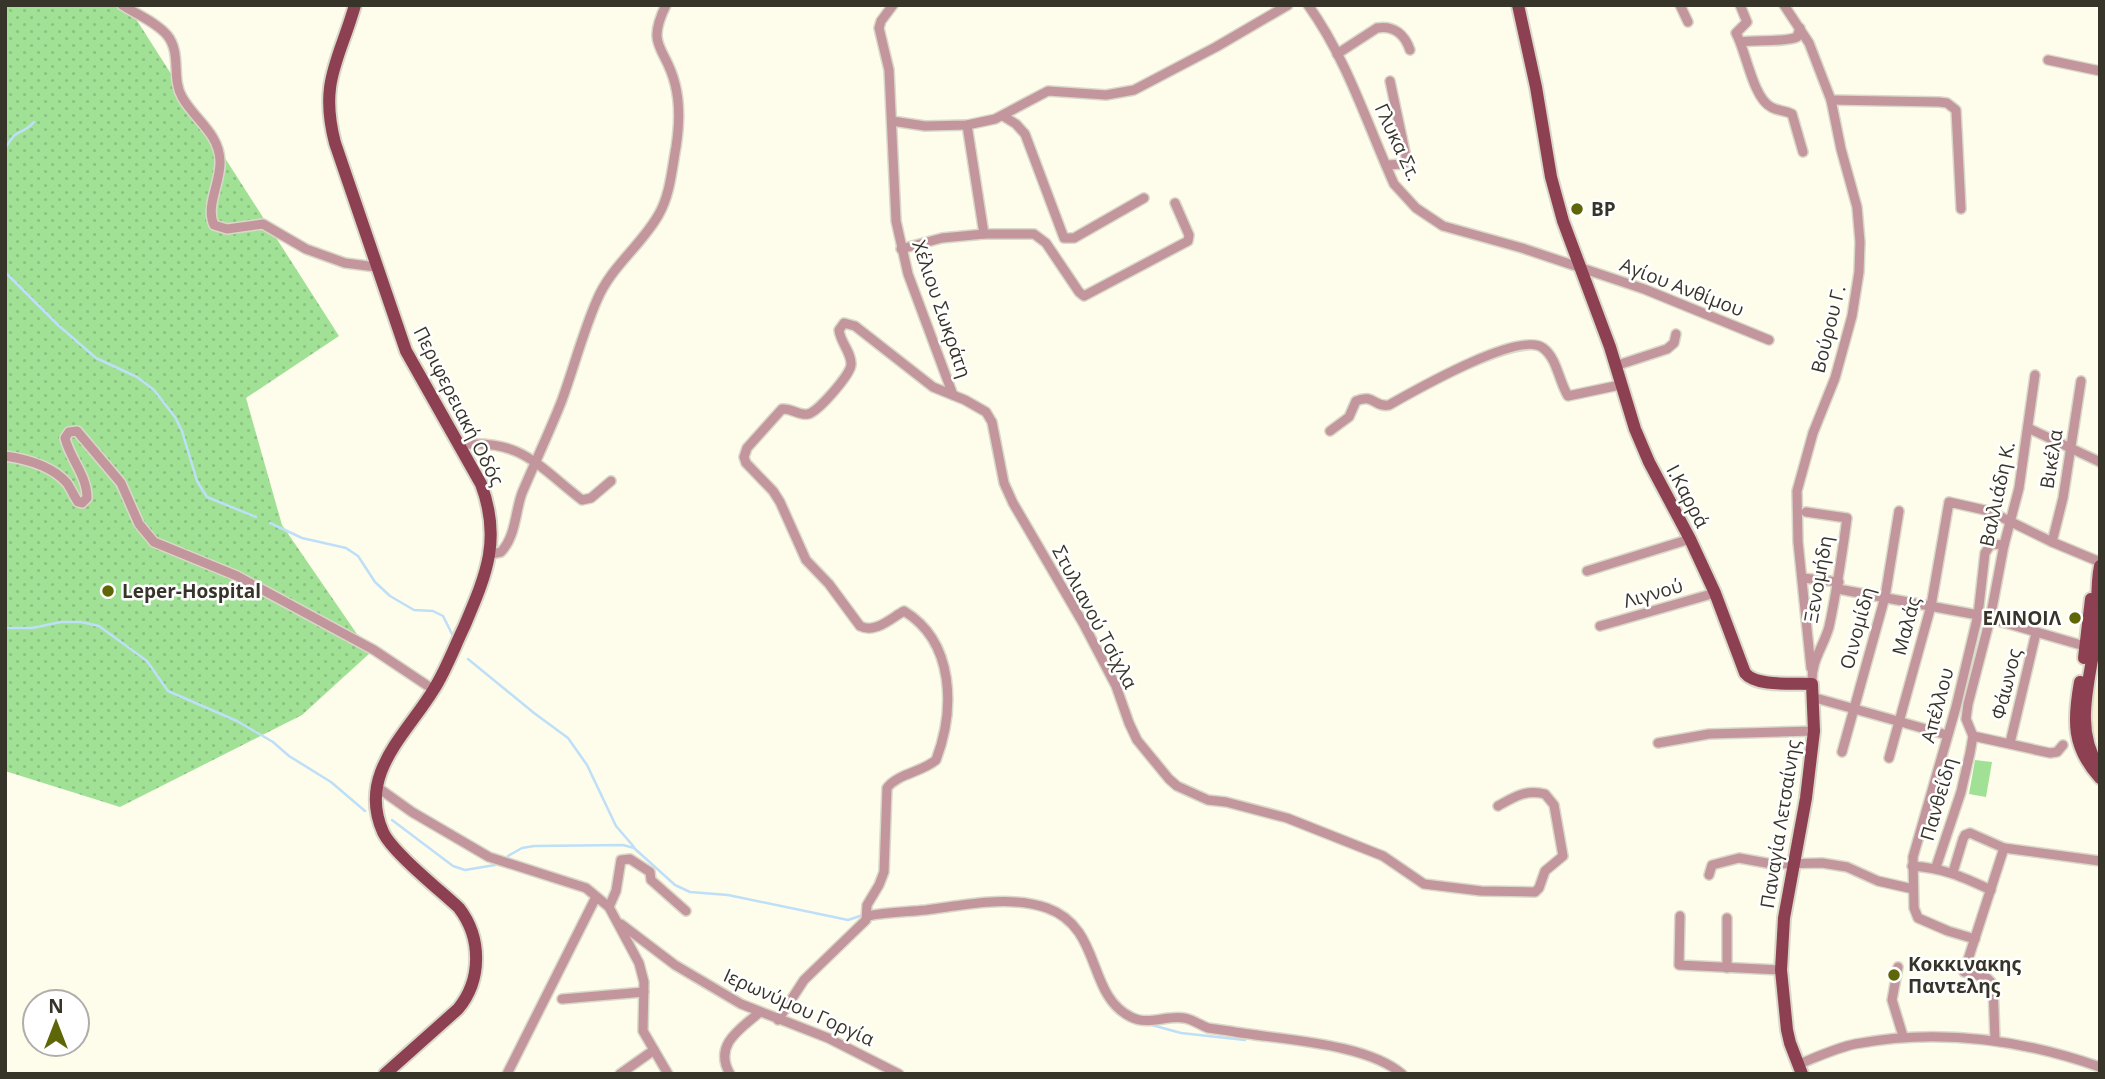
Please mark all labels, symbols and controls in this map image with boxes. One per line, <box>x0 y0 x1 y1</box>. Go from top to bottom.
street label: Γλυκα Στ. <box>1369 99 1427 185</box>
place label: BP <box>1591 196 1616 222</box>
marker: BP <box>1569 201 1585 217</box>
street label: Χέλιου Σωκράτη <box>906 237 978 381</box>
street label: Αγίου Ανθίμου <box>1616 251 1748 323</box>
street label: Βούρου Γ. <box>1805 282 1851 376</box>
street label: Περιφερειακή Οδός <box>408 322 510 490</box>
street label: Βικέλα <box>2034 427 2069 490</box>
street label: Βαλλιάδη Κ. <box>1973 439 2021 549</box>
street label: Ι.Καρρά <box>1661 460 1716 532</box>
street label: Ξενομήδη <box>1798 534 1838 624</box>
street label: Στυλιανού Τσίχλα <box>1046 541 1144 693</box>
street label: Λιγνού <box>1620 572 1686 614</box>
place label: Leper-Hospital <box>122 578 261 604</box>
marker: Leper-Hospital <box>100 583 116 599</box>
street label: Οινομίδη <box>1834 584 1880 672</box>
street label: Μαλάς <box>1886 594 1926 658</box>
place label: ΕΛΙΝΟΙΛ <box>1983 605 2062 631</box>
marker: ΕΛΙΝΟΙΛ <box>2067 610 2083 626</box>
street label: Φάωνος <box>1985 646 2027 722</box>
street label: Απέλλου <box>1915 665 1959 745</box>
street label: Παναγία Λετσαίνης <box>1754 738 1806 910</box>
street label: Πανθείδη <box>1914 754 1962 844</box>
place label: Κοκκινακης Παντελης <box>1908 951 2022 999</box>
street label: Ιερωνύμου Γοργία <box>719 962 879 1052</box>
marker: Κοκκινακης Παντελης <box>1886 967 1902 983</box>
north arrow <box>21 988 91 1058</box>
text: N <box>48 993 64 1019</box>

